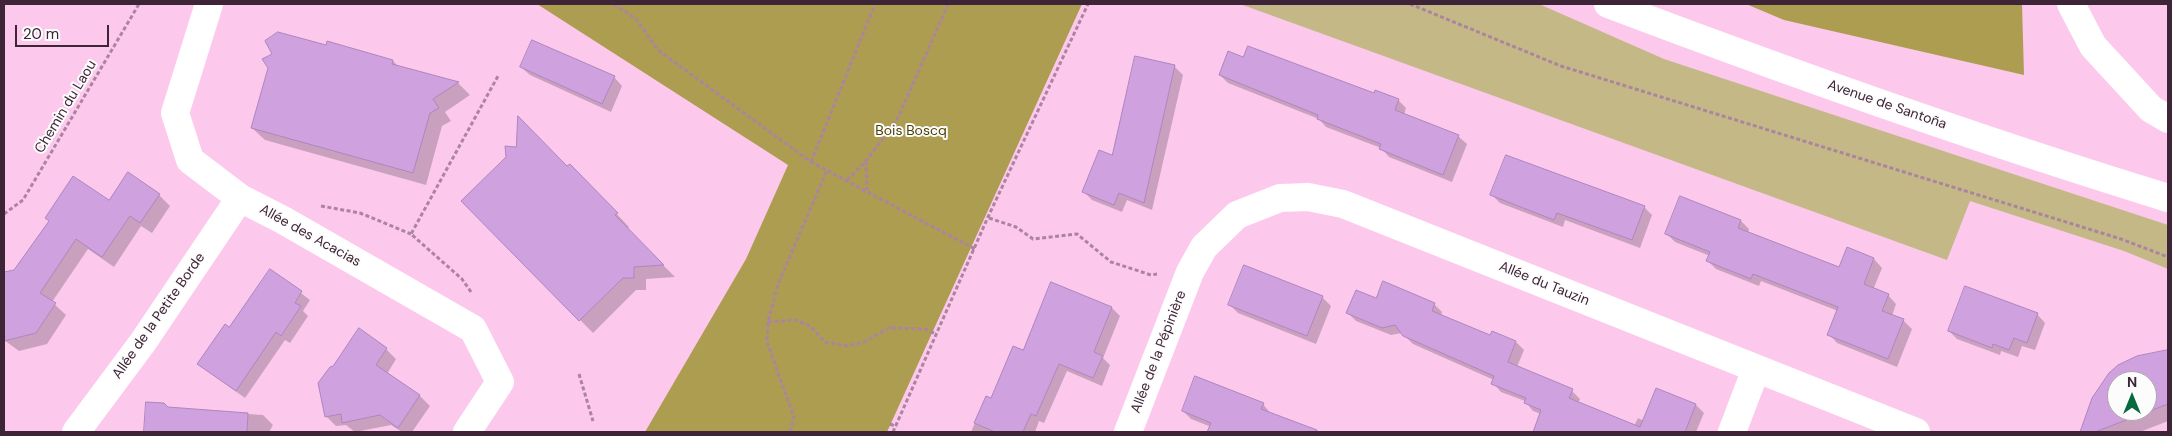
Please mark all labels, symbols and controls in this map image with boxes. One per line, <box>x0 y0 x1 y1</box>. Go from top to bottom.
scale bar <box>18 15 111 47</box>
text: 20 m <box>23 24 59 44</box>
street label: Chemin du Laou <box>32 57 100 157</box>
street label: Avenue de Santoña <box>1825 77 1949 133</box>
park label: Bois Boscq <box>875 123 947 139</box>
street label: Allée des Acacias <box>256 201 364 271</box>
street label: Allée de la Petite Borde <box>109 250 209 382</box>
street label: Allée du Tauzin <box>1496 258 1592 310</box>
street label: Allée de la Pépinière <box>1128 288 1190 416</box>
north arrow <box>2107 371 2157 421</box>
text: N <box>2127 373 2137 391</box>

